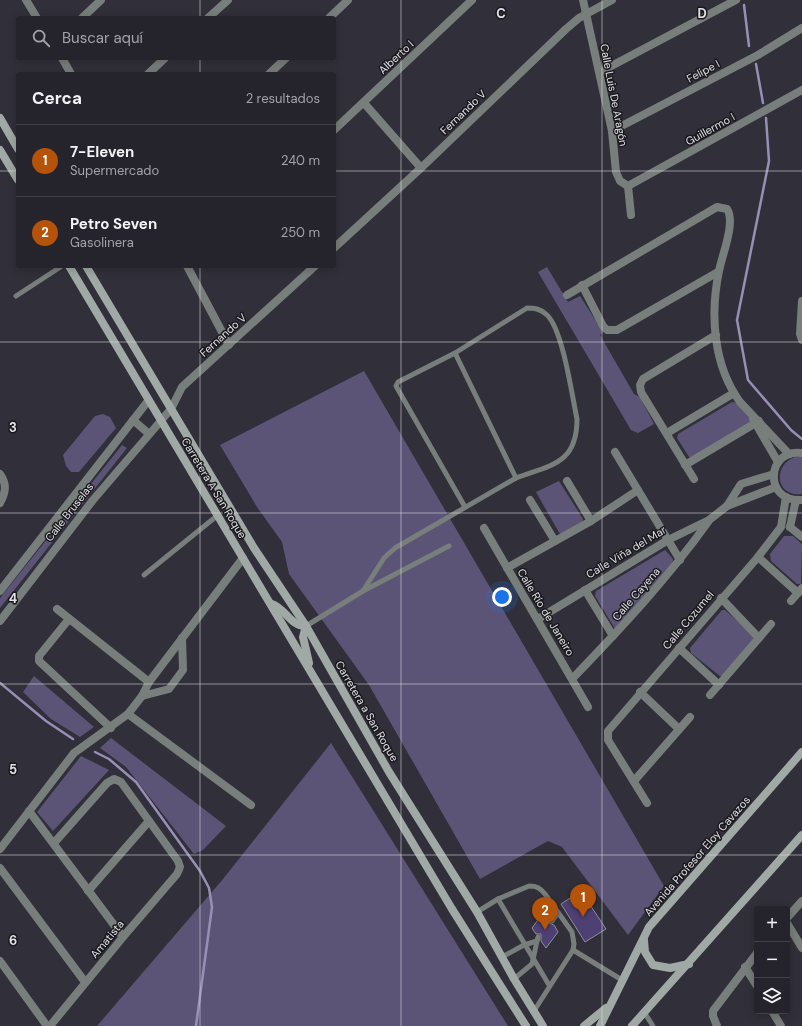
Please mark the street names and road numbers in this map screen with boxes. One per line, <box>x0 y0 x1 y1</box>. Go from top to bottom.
street label: Alberto I <box>375 37 417 77</box>
street label: Calle Luis De Aragón <box>597 43 631 147</box>
street label: Felipe I <box>684 56 722 86</box>
street label: Fernando V <box>437 86 489 137</box>
street label: Guillermo I <box>683 110 737 148</box>
street label: Fernando V <box>197 310 250 360</box>
street label: Carretera A San Roque <box>178 435 250 541</box>
street label: Calle Bruselas <box>42 480 96 544</box>
street label: Calle Viña del Mar <box>583 523 669 581</box>
street label: Calle Cayena <box>609 565 663 623</box>
street label: Calle Río de Janeiro <box>514 566 578 658</box>
street label: Calle Cozumel <box>659 588 717 652</box>
street label: Carretera a San Roque <box>332 658 402 764</box>
street label: Avenida Profesor Eloy Cavazos <box>641 793 753 919</box>
street label: Amatista <box>87 917 127 961</box>

